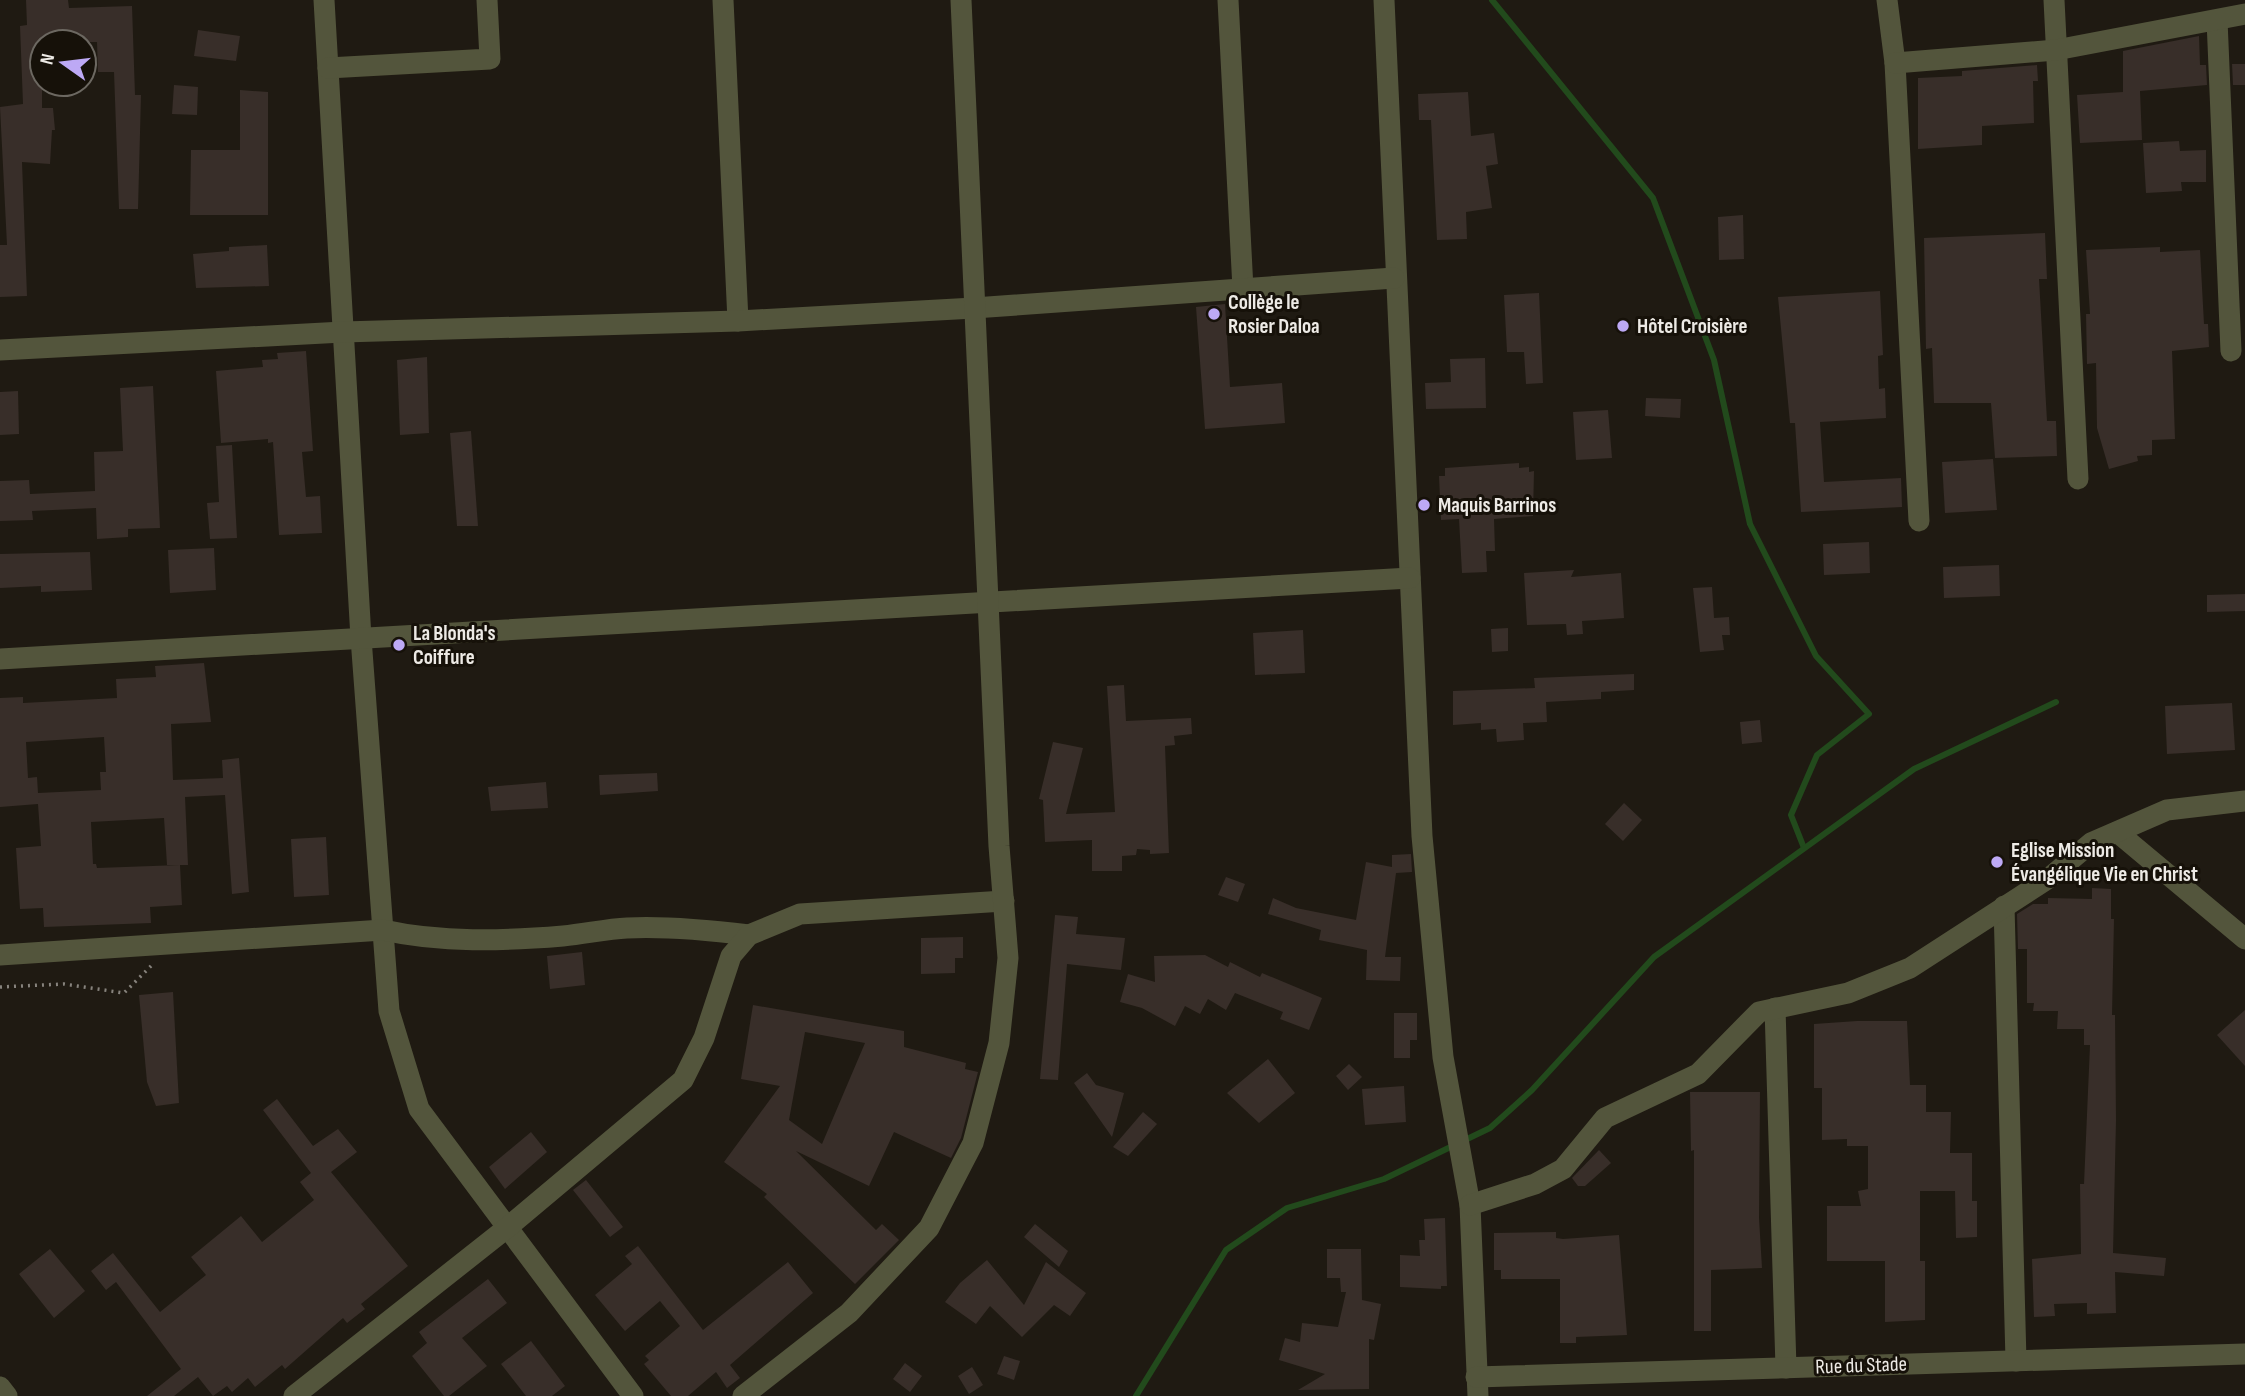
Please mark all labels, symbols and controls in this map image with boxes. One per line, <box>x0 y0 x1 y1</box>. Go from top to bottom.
north arrow <box>28 28 98 98</box>
text: N <box>36 52 60 67</box>
place label: Collège le Rosier Daloa <box>1228 290 1320 339</box>
marker: Collège le Rosier Daloa <box>1206 306 1222 322</box>
place label: Hôtel Croisière <box>1637 314 1748 339</box>
marker: Hôtel Croisière <box>1615 318 1631 334</box>
place label: Maquis Barrinos <box>1438 493 1556 518</box>
marker: Maquis Barrinos <box>1416 497 1432 513</box>
place label: La Blonda's Coiffure <box>413 621 496 670</box>
marker: La Blonda's Coiffure <box>391 637 407 653</box>
place label: Eglise Mission Évangélique Vie en Christ <box>2011 838 2198 887</box>
marker: Eglise Mission Évangélique Vie en Christ <box>1989 854 2005 870</box>
street label: Rue du Stade <box>1815 1351 1907 1380</box>

